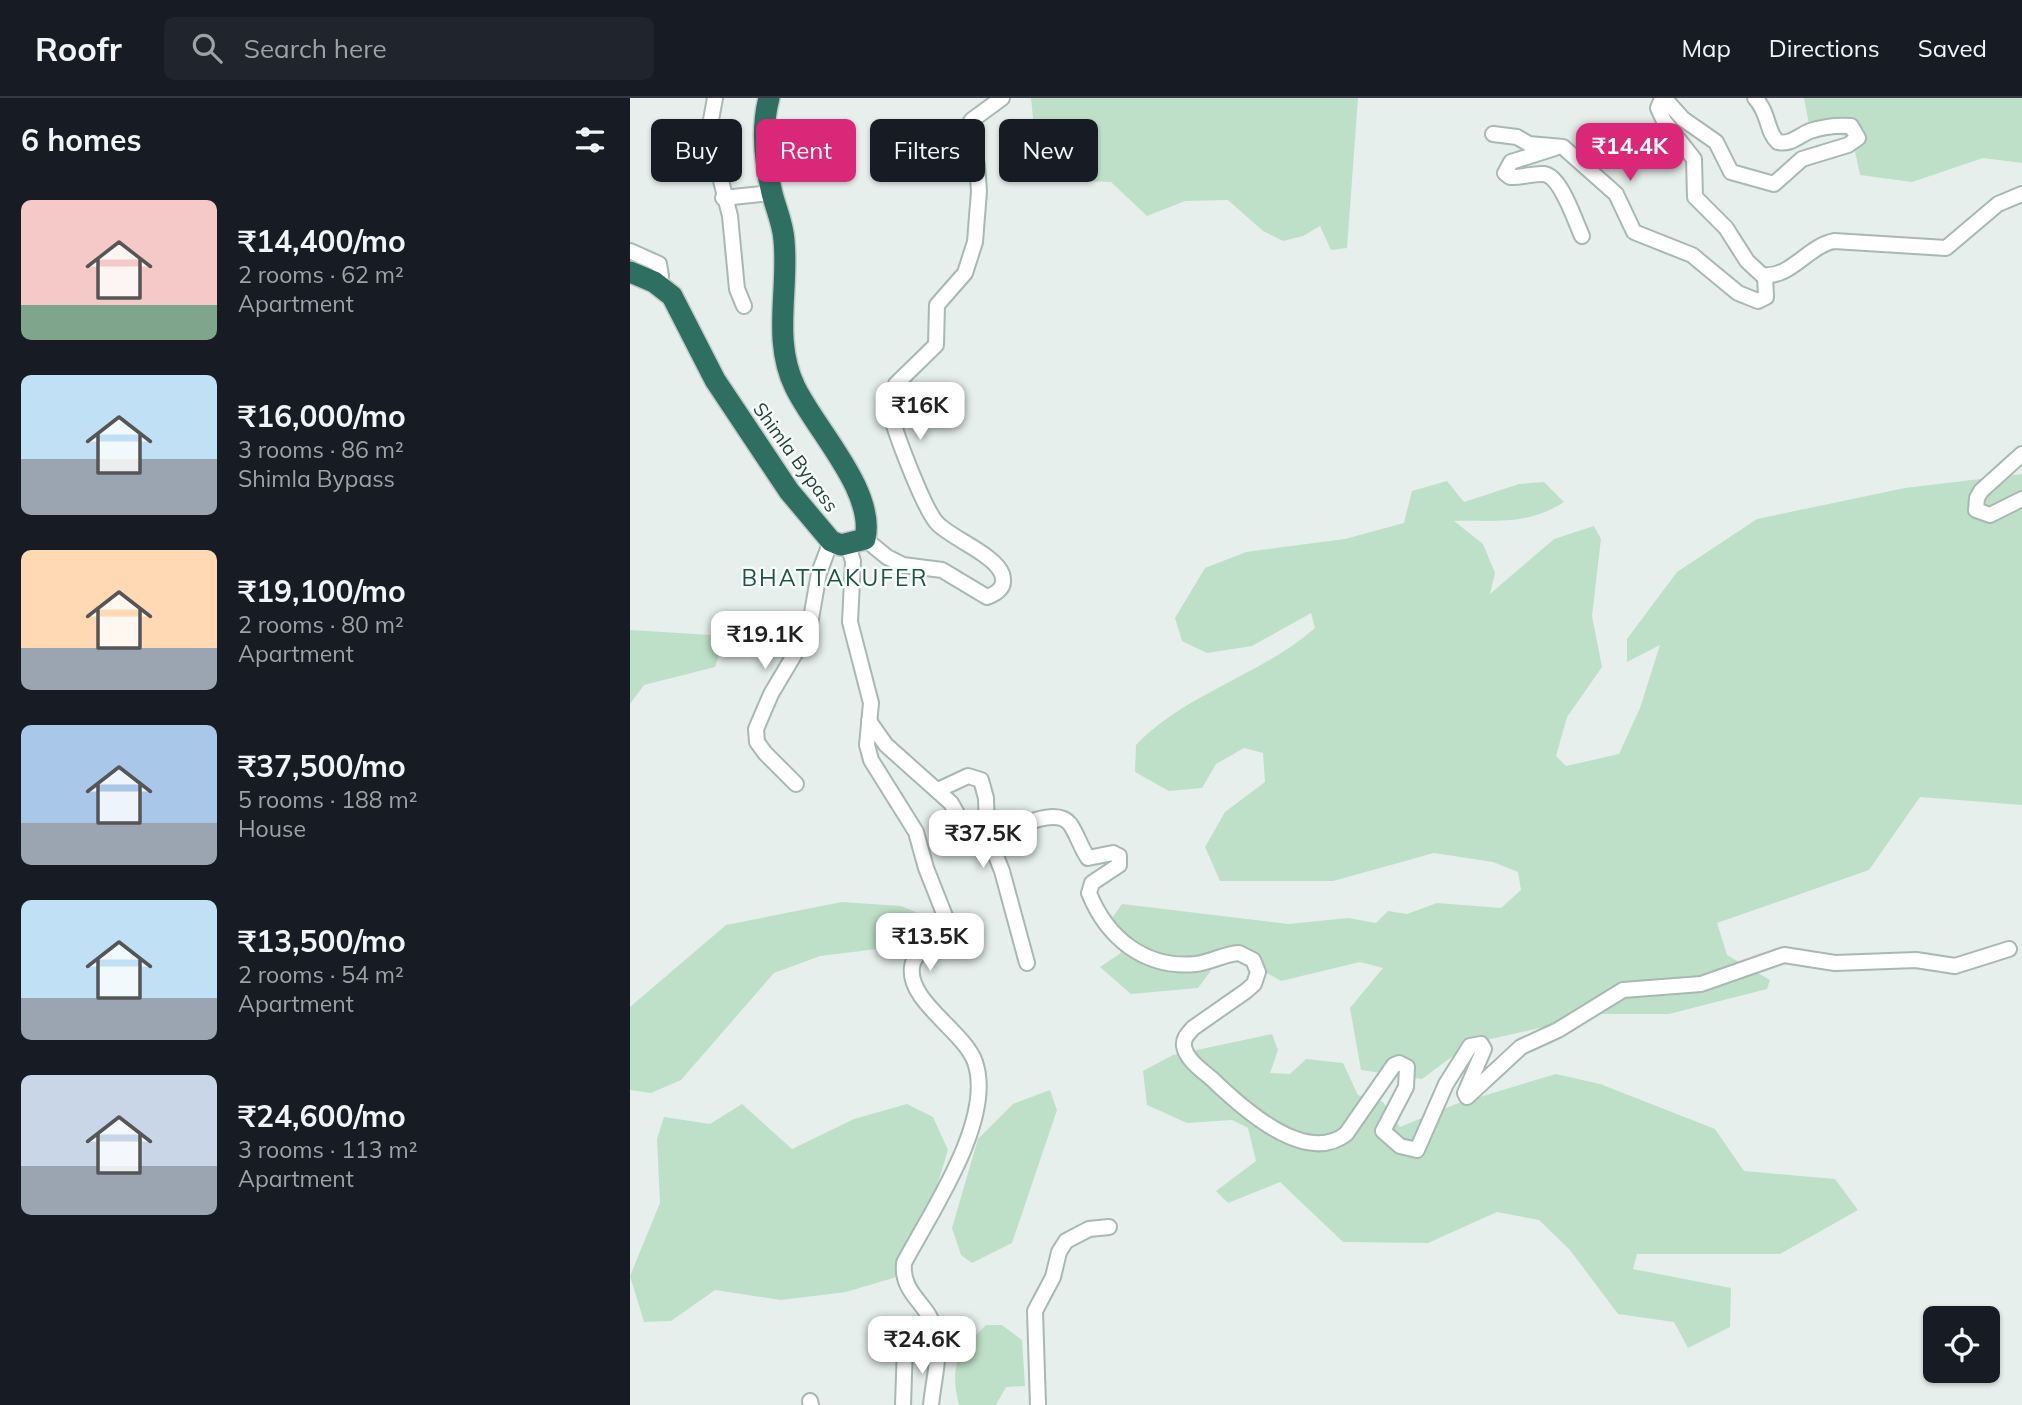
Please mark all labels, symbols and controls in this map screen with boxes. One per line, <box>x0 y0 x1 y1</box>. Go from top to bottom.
search box <box>164 17 654 80</box>
text: Roofr <box>35 28 122 69</box>
icon: search <box>188 29 226 67</box>
text: Search here <box>244 32 387 65</box>
text: Map <box>1681 33 1731 63</box>
text: Directions <box>1769 33 1880 63</box>
text: Saved <box>1918 33 1987 63</box>
chip: Buy <box>651 119 742 182</box>
chip: Rent <box>756 119 856 182</box>
chip: Filters <box>870 119 985 182</box>
chip: New <box>999 119 1098 182</box>
text: 6 homes <box>21 121 142 159</box>
icon: filters <box>571 121 609 159</box>
pin: ₹14.4K <box>1573 123 1687 183</box>
text: ₹14.4K <box>1592 131 1668 160</box>
text: ₹14,400/mo <box>238 222 406 260</box>
icon: home <box>77 228 161 312</box>
text: 2 rooms · 62 m² <box>238 260 404 289</box>
text: Apartment <box>238 289 354 318</box>
pin: ₹16K <box>879 382 961 442</box>
text: ₹16K <box>892 390 948 419</box>
text: ₹16,000/mo <box>238 397 406 435</box>
street label: Shimla Bypass <box>748 397 844 517</box>
icon: home <box>77 403 161 487</box>
text: 3 rooms · 86 m² <box>238 435 404 464</box>
text: Shimla Bypass <box>238 464 395 493</box>
district label: BHATTAKUFER <box>741 563 929 592</box>
text: ₹19,100/mo <box>238 572 406 610</box>
icon: home <box>77 578 161 662</box>
text: 2 rooms · 80 m² <box>238 610 404 639</box>
pin: ₹19.1K <box>708 612 822 671</box>
text: ₹19.1K <box>727 619 803 648</box>
text: Apartment <box>238 639 354 668</box>
text: ₹37,500/mo <box>238 747 406 785</box>
icon: home <box>77 753 161 837</box>
text: 5 rooms · 188 m² <box>238 785 418 814</box>
pin: ₹37.5K <box>926 810 1040 870</box>
text: House <box>238 814 306 843</box>
text: ₹37.5K <box>945 818 1021 847</box>
pin: ₹13.5K <box>873 914 987 973</box>
text: ₹13.5K <box>892 921 968 950</box>
text: ₹13,500/mo <box>238 922 406 960</box>
icon: home <box>77 928 161 1012</box>
text: 2 rooms · 54 m² <box>238 960 404 989</box>
text: Apartment <box>238 989 354 1018</box>
text: ₹24,600/mo <box>238 1097 406 1135</box>
icon: home <box>77 1103 161 1187</box>
text: 3 rooms · 113 m² <box>238 1135 418 1164</box>
text: Apartment <box>238 1164 354 1193</box>
map controls <box>1923 1306 2000 1383</box>
button: locate <box>1923 1306 2000 1383</box>
pin: ₹24.6K <box>865 1316 979 1376</box>
text: ₹24.6K <box>884 1324 960 1353</box>

